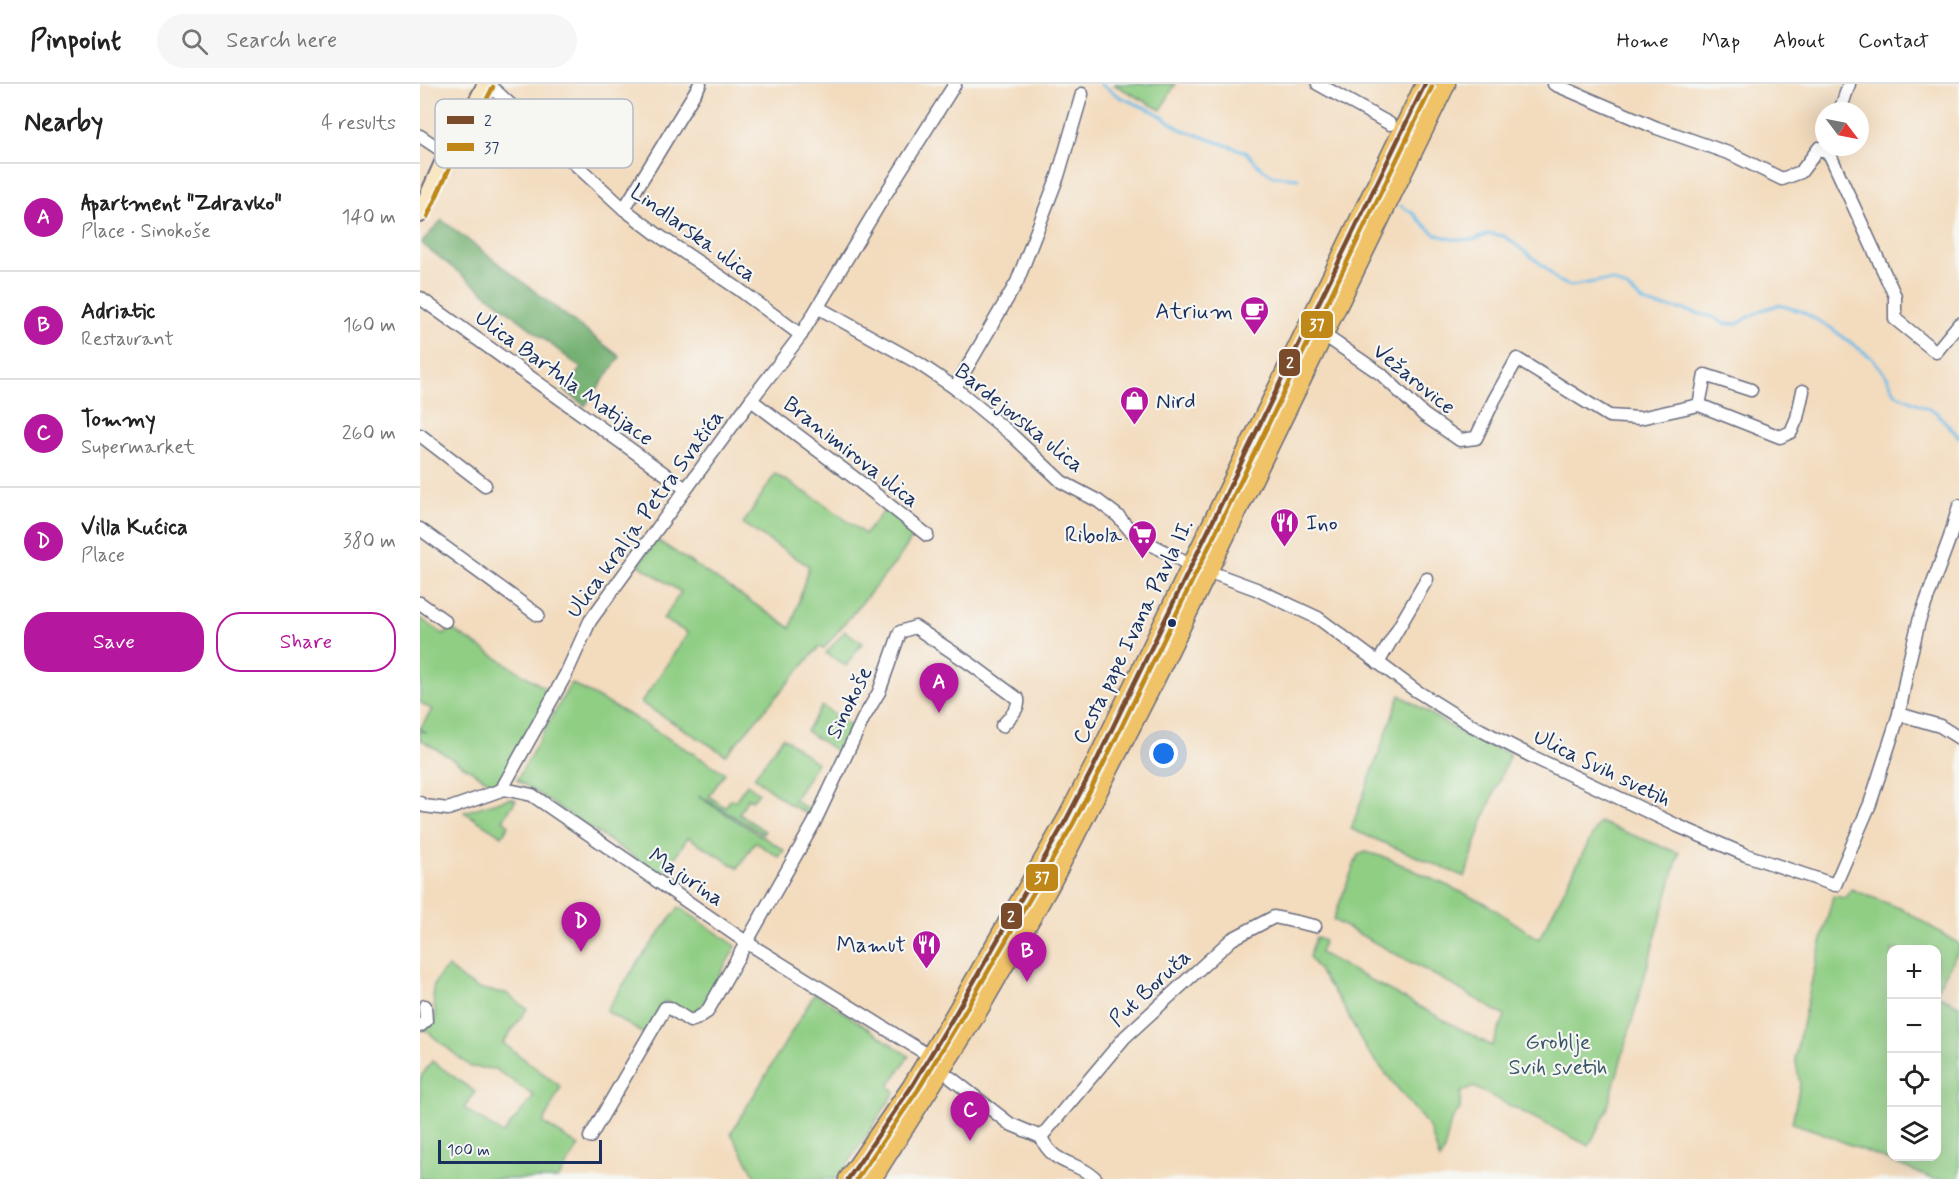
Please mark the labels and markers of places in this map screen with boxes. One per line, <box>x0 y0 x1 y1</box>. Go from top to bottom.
cafe icon: Atrium <box>1238 294 1270 336</box>
place label: Atrium <box>1155 298 1233 326</box>
shop icon: Nird <box>1119 384 1151 426</box>
place label: Nird <box>1156 388 1196 416</box>
restaurant icon: Ino <box>1269 506 1301 548</box>
place label: Ino <box>1306 510 1338 538</box>
supermarket icon: Ribola <box>1127 518 1159 560</box>
place label: Ribola <box>1065 522 1123 550</box>
unlabelled marker <box>1166 617 1178 629</box>
pin: A <box>920 664 958 713</box>
pin: D <box>562 902 600 952</box>
restaurant icon: Mamut <box>911 928 943 970</box>
place label: Mamut <box>836 932 906 960</box>
pin: B <box>1008 932 1046 982</box>
pin: C <box>950 1092 990 1141</box>

